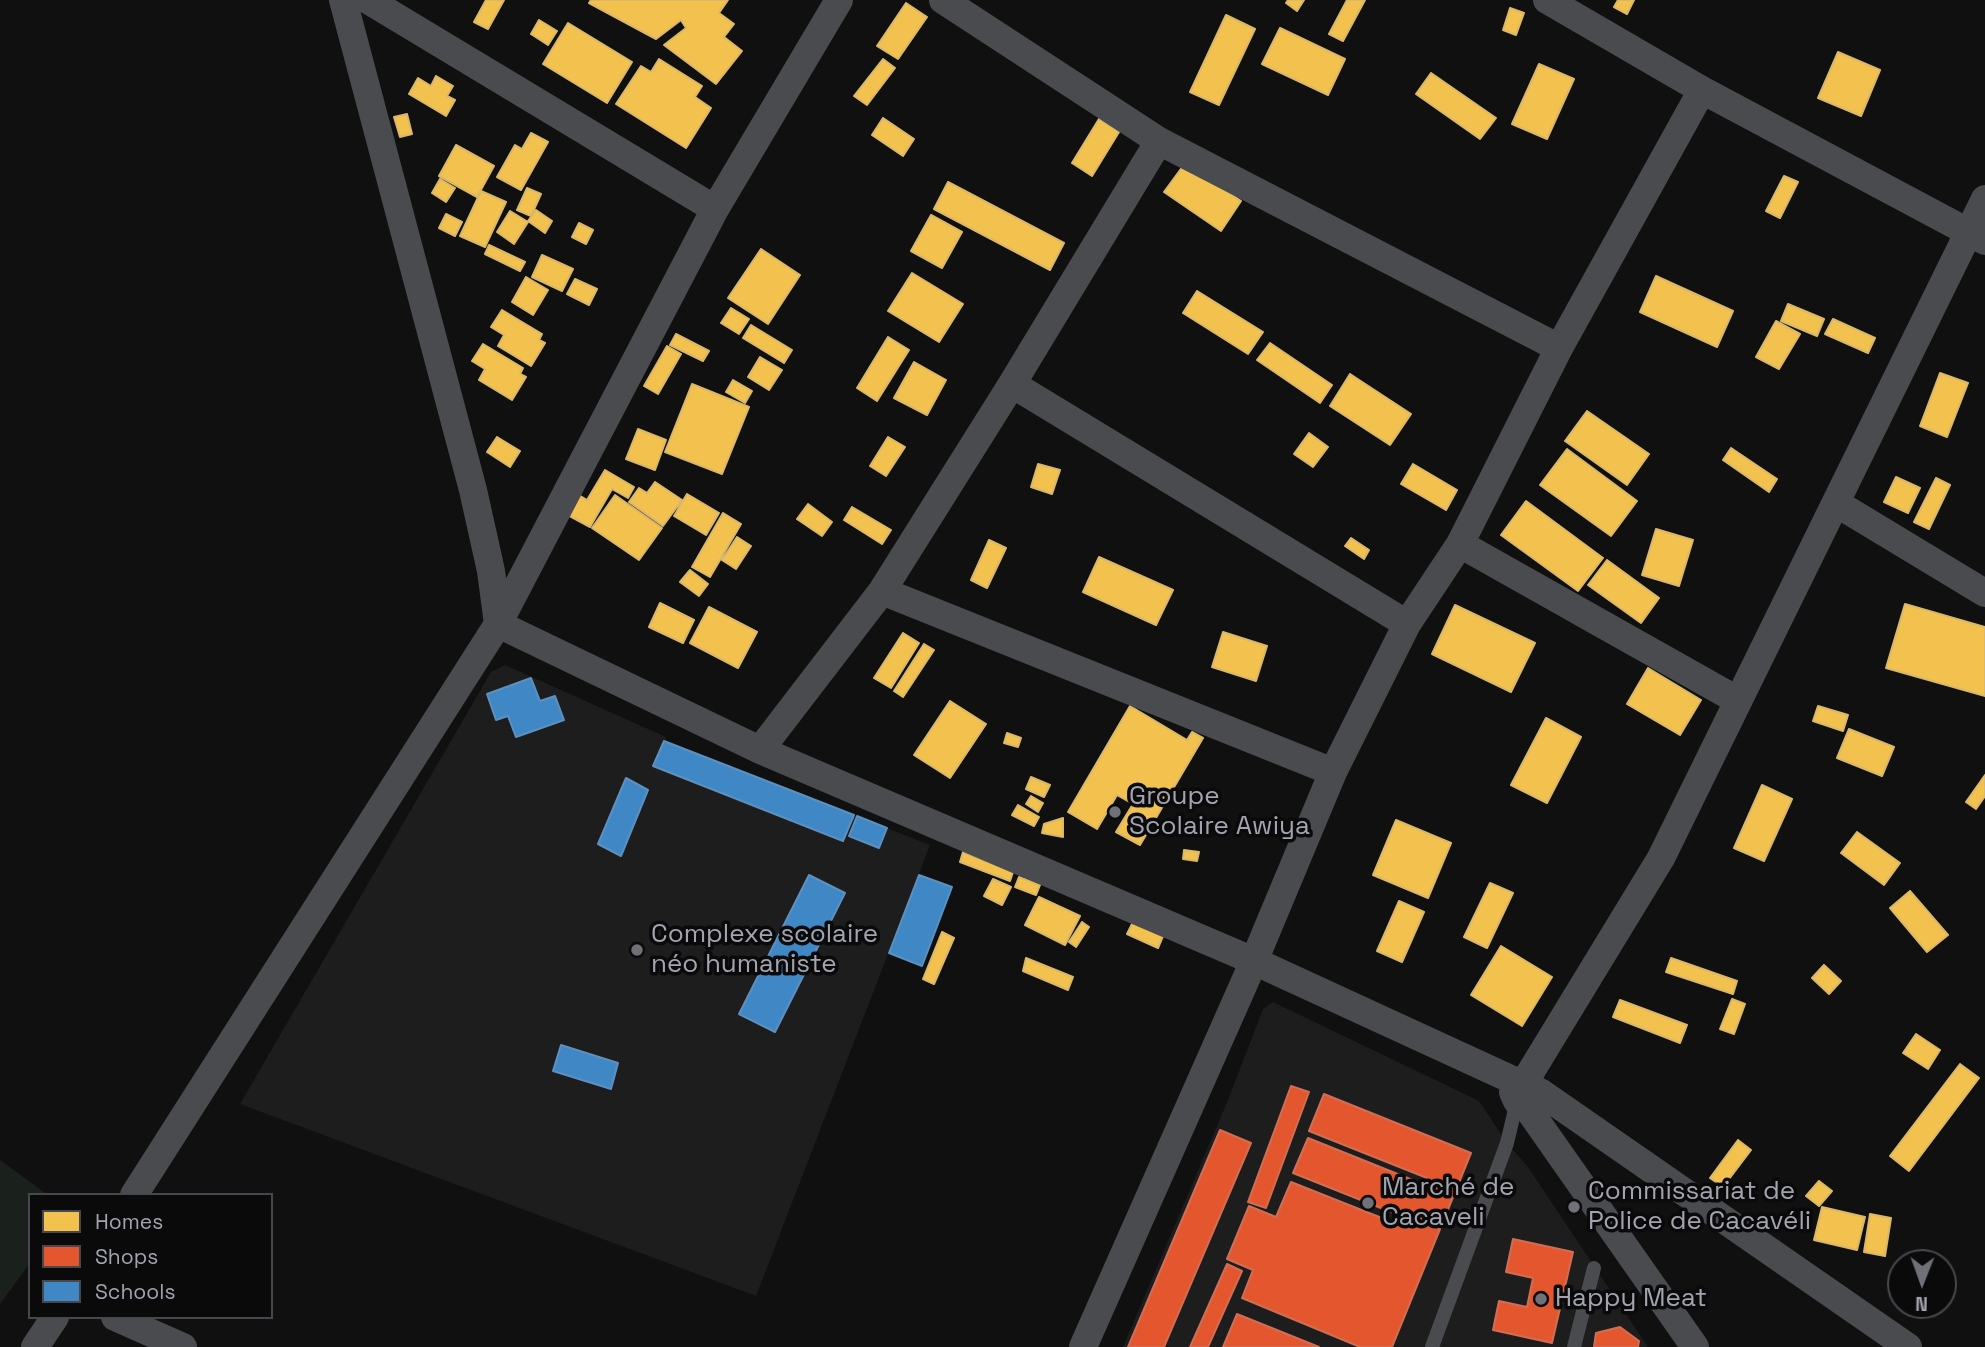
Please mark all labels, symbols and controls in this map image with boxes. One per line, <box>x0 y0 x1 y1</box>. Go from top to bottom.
place label: Groupe Scolaire Awiya <box>1129 781 1310 842</box>
marker: Groupe Scolaire Awiya <box>1107 804 1123 820</box>
place label: Complexe scolaire néo humaniste <box>651 919 878 981</box>
marker: Complexe scolaire néo humaniste <box>629 942 645 958</box>
place label: Marché de Cacaveli <box>1382 1172 1514 1234</box>
place label: Commissariat de Police de Cacavéli <box>1588 1176 1811 1238</box>
legend <box>28 1193 273 1319</box>
marker: Marché de Cacaveli <box>1360 1195 1376 1211</box>
marker: Commissariat de Police de Cacavéli <box>1566 1199 1582 1215</box>
text: Homes <box>95 1208 163 1235</box>
text: Shops <box>95 1243 158 1270</box>
north arrow <box>1887 1249 1957 1319</box>
text: Schools <box>95 1278 175 1305</box>
place label: Happy Meat <box>1555 1283 1707 1315</box>
marker: Happy Meat <box>1533 1291 1549 1307</box>
text: N <box>1915 1291 1928 1316</box>

